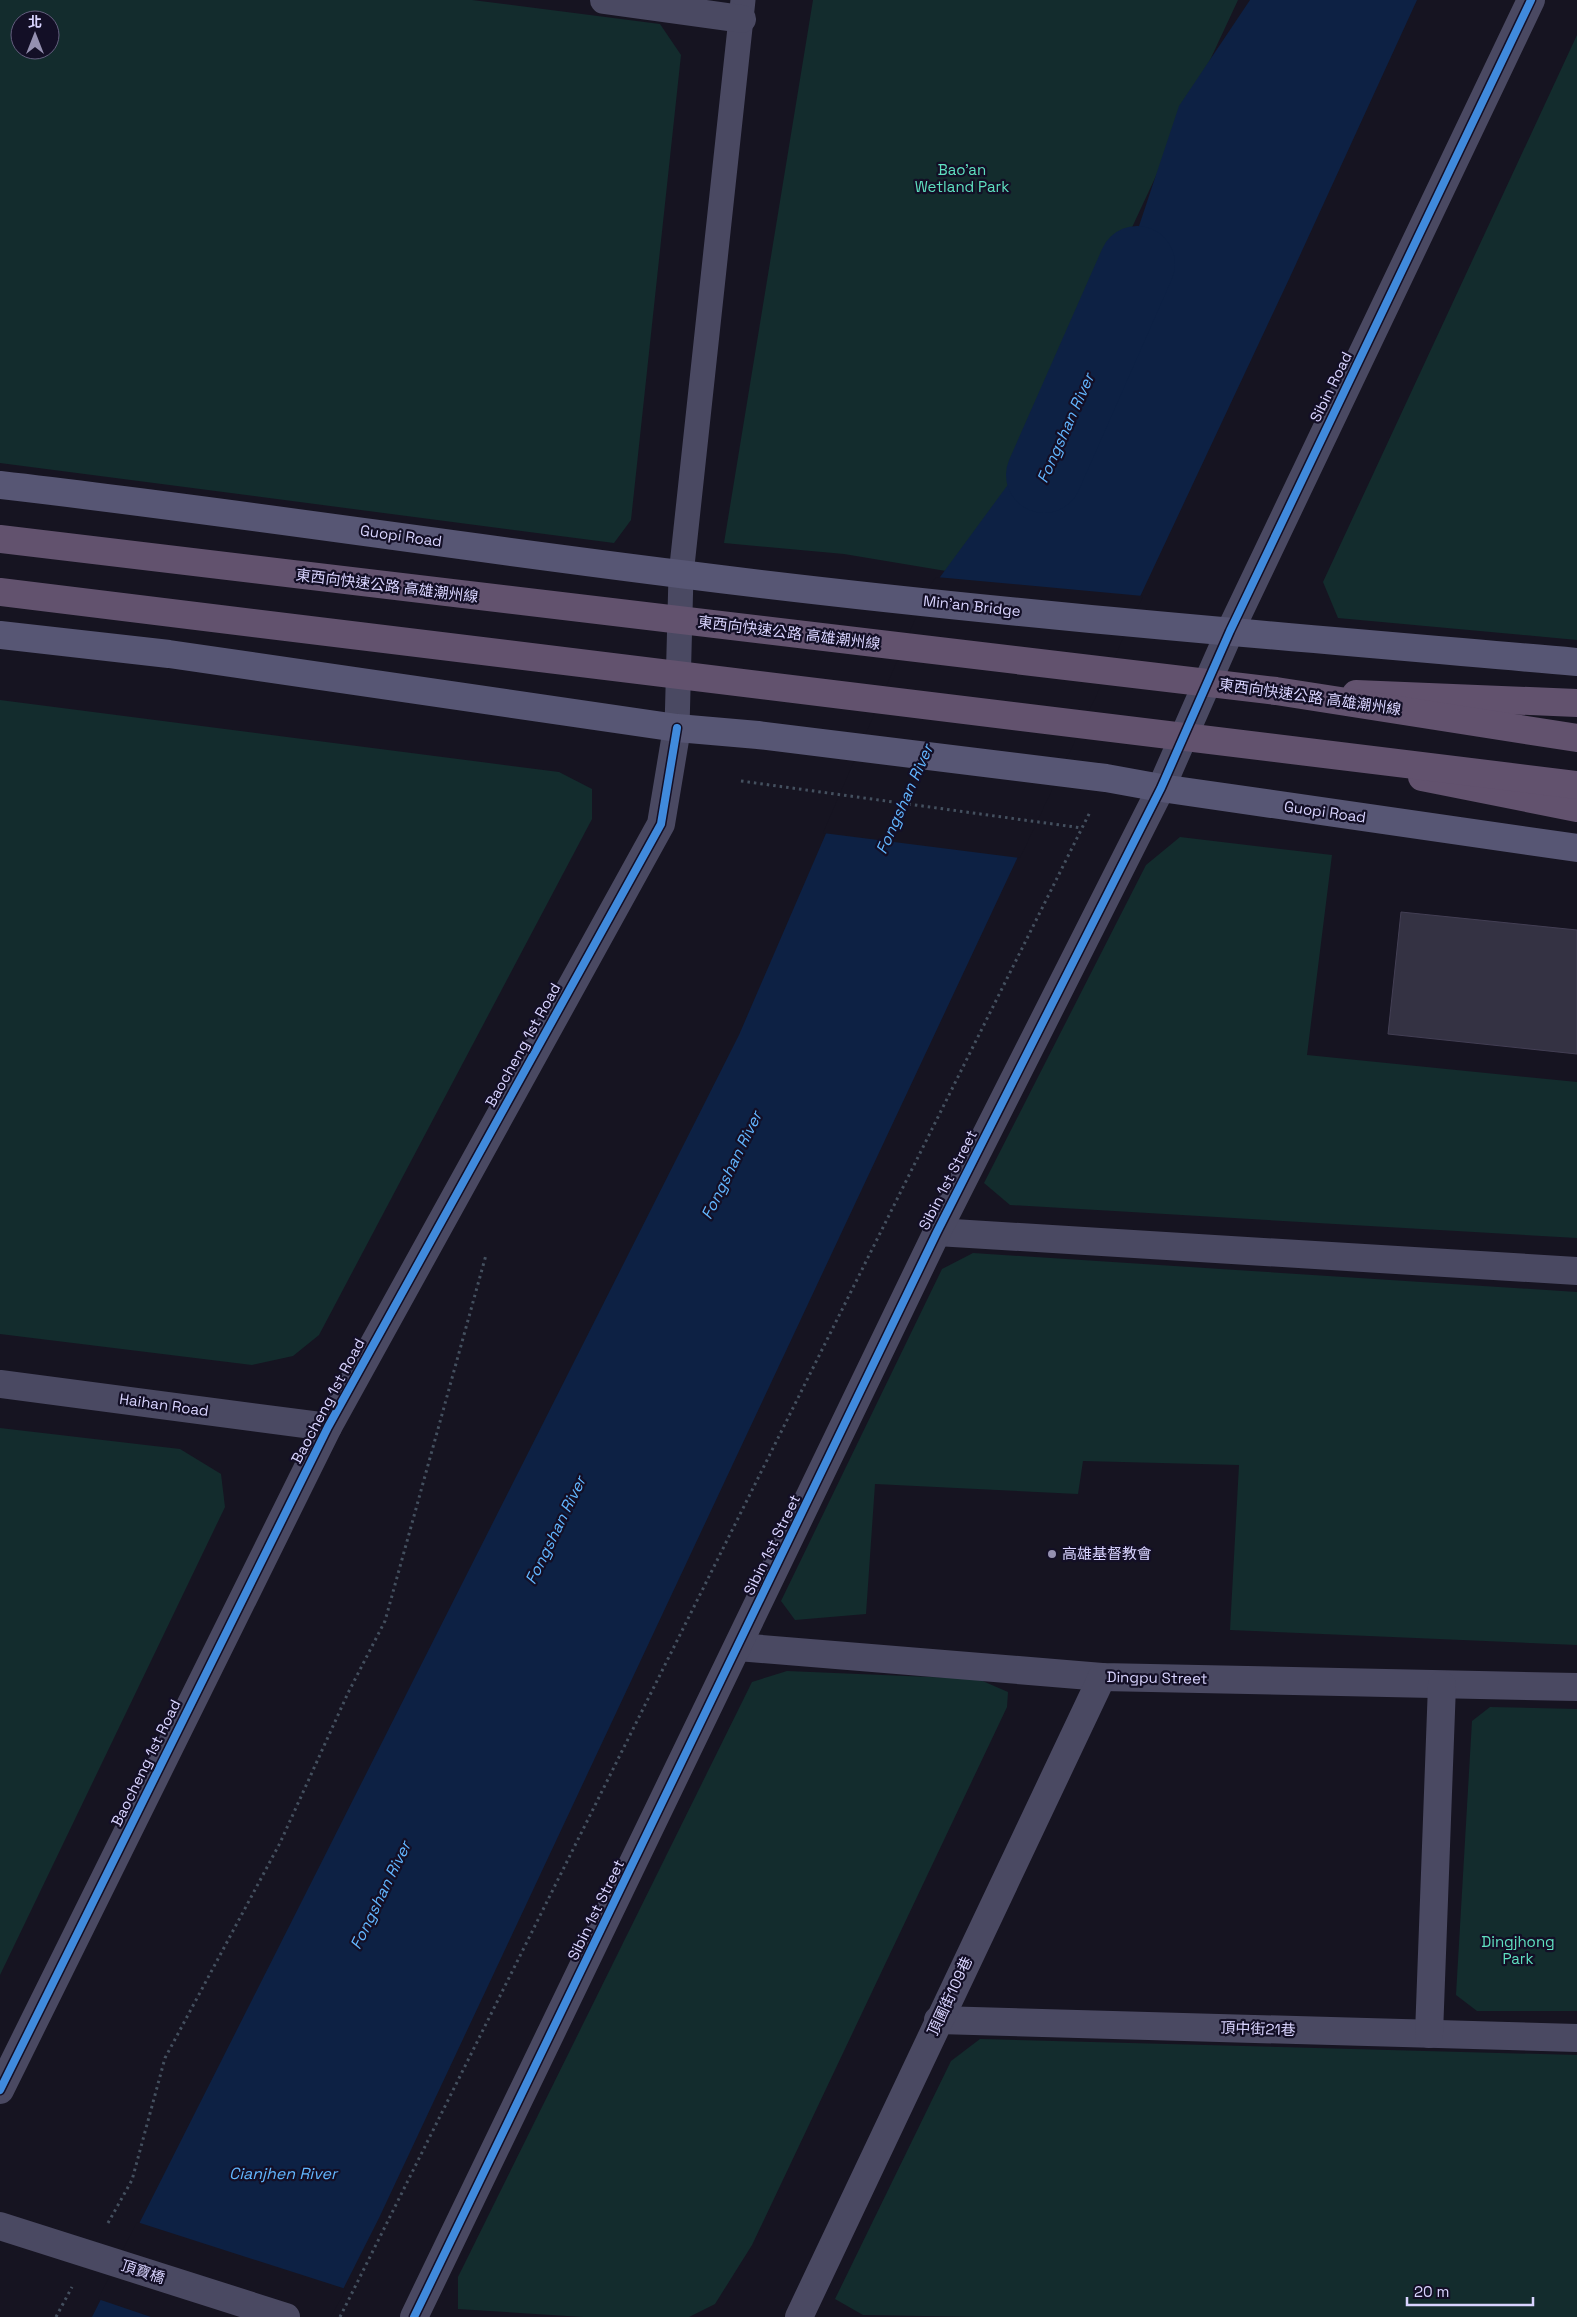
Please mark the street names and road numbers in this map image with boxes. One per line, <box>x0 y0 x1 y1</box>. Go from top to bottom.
street label: Sibin Road <box>1305 348 1356 425</box>
street label: Guopi Road <box>359 520 443 551</box>
street label: 東西向快速公路 高雄潮州線 <box>295 565 479 606</box>
street label: Min'an Bridge <box>922 591 1022 620</box>
street label: 東西向快速公路 高雄潮州線 <box>697 612 881 653</box>
street label: 東西向快速公路 高雄潮州線 <box>1218 674 1402 719</box>
street label: Guopi Road <box>1283 796 1367 827</box>
street label: Baocheng 1st Road <box>481 979 565 1110</box>
street label: Sibin 1st Street <box>914 1126 981 1233</box>
street label: Baocheng 1st Road <box>287 1335 369 1467</box>
street label: Haihan Road <box>118 1389 210 1420</box>
street label: Sibin 1st Street <box>739 1491 804 1598</box>
street label: Dingpu Street <box>1106 1667 1208 1688</box>
street label: Baocheng 1st Road <box>107 1696 185 1829</box>
street label: Sibin 1st Street <box>563 1856 628 1963</box>
street label: 頂圃街109巷 <box>923 1953 976 2038</box>
street label: 頂中街21巷 <box>1220 2018 1296 2039</box>
street label: 頂寶橋 <box>119 2256 167 2288</box>

